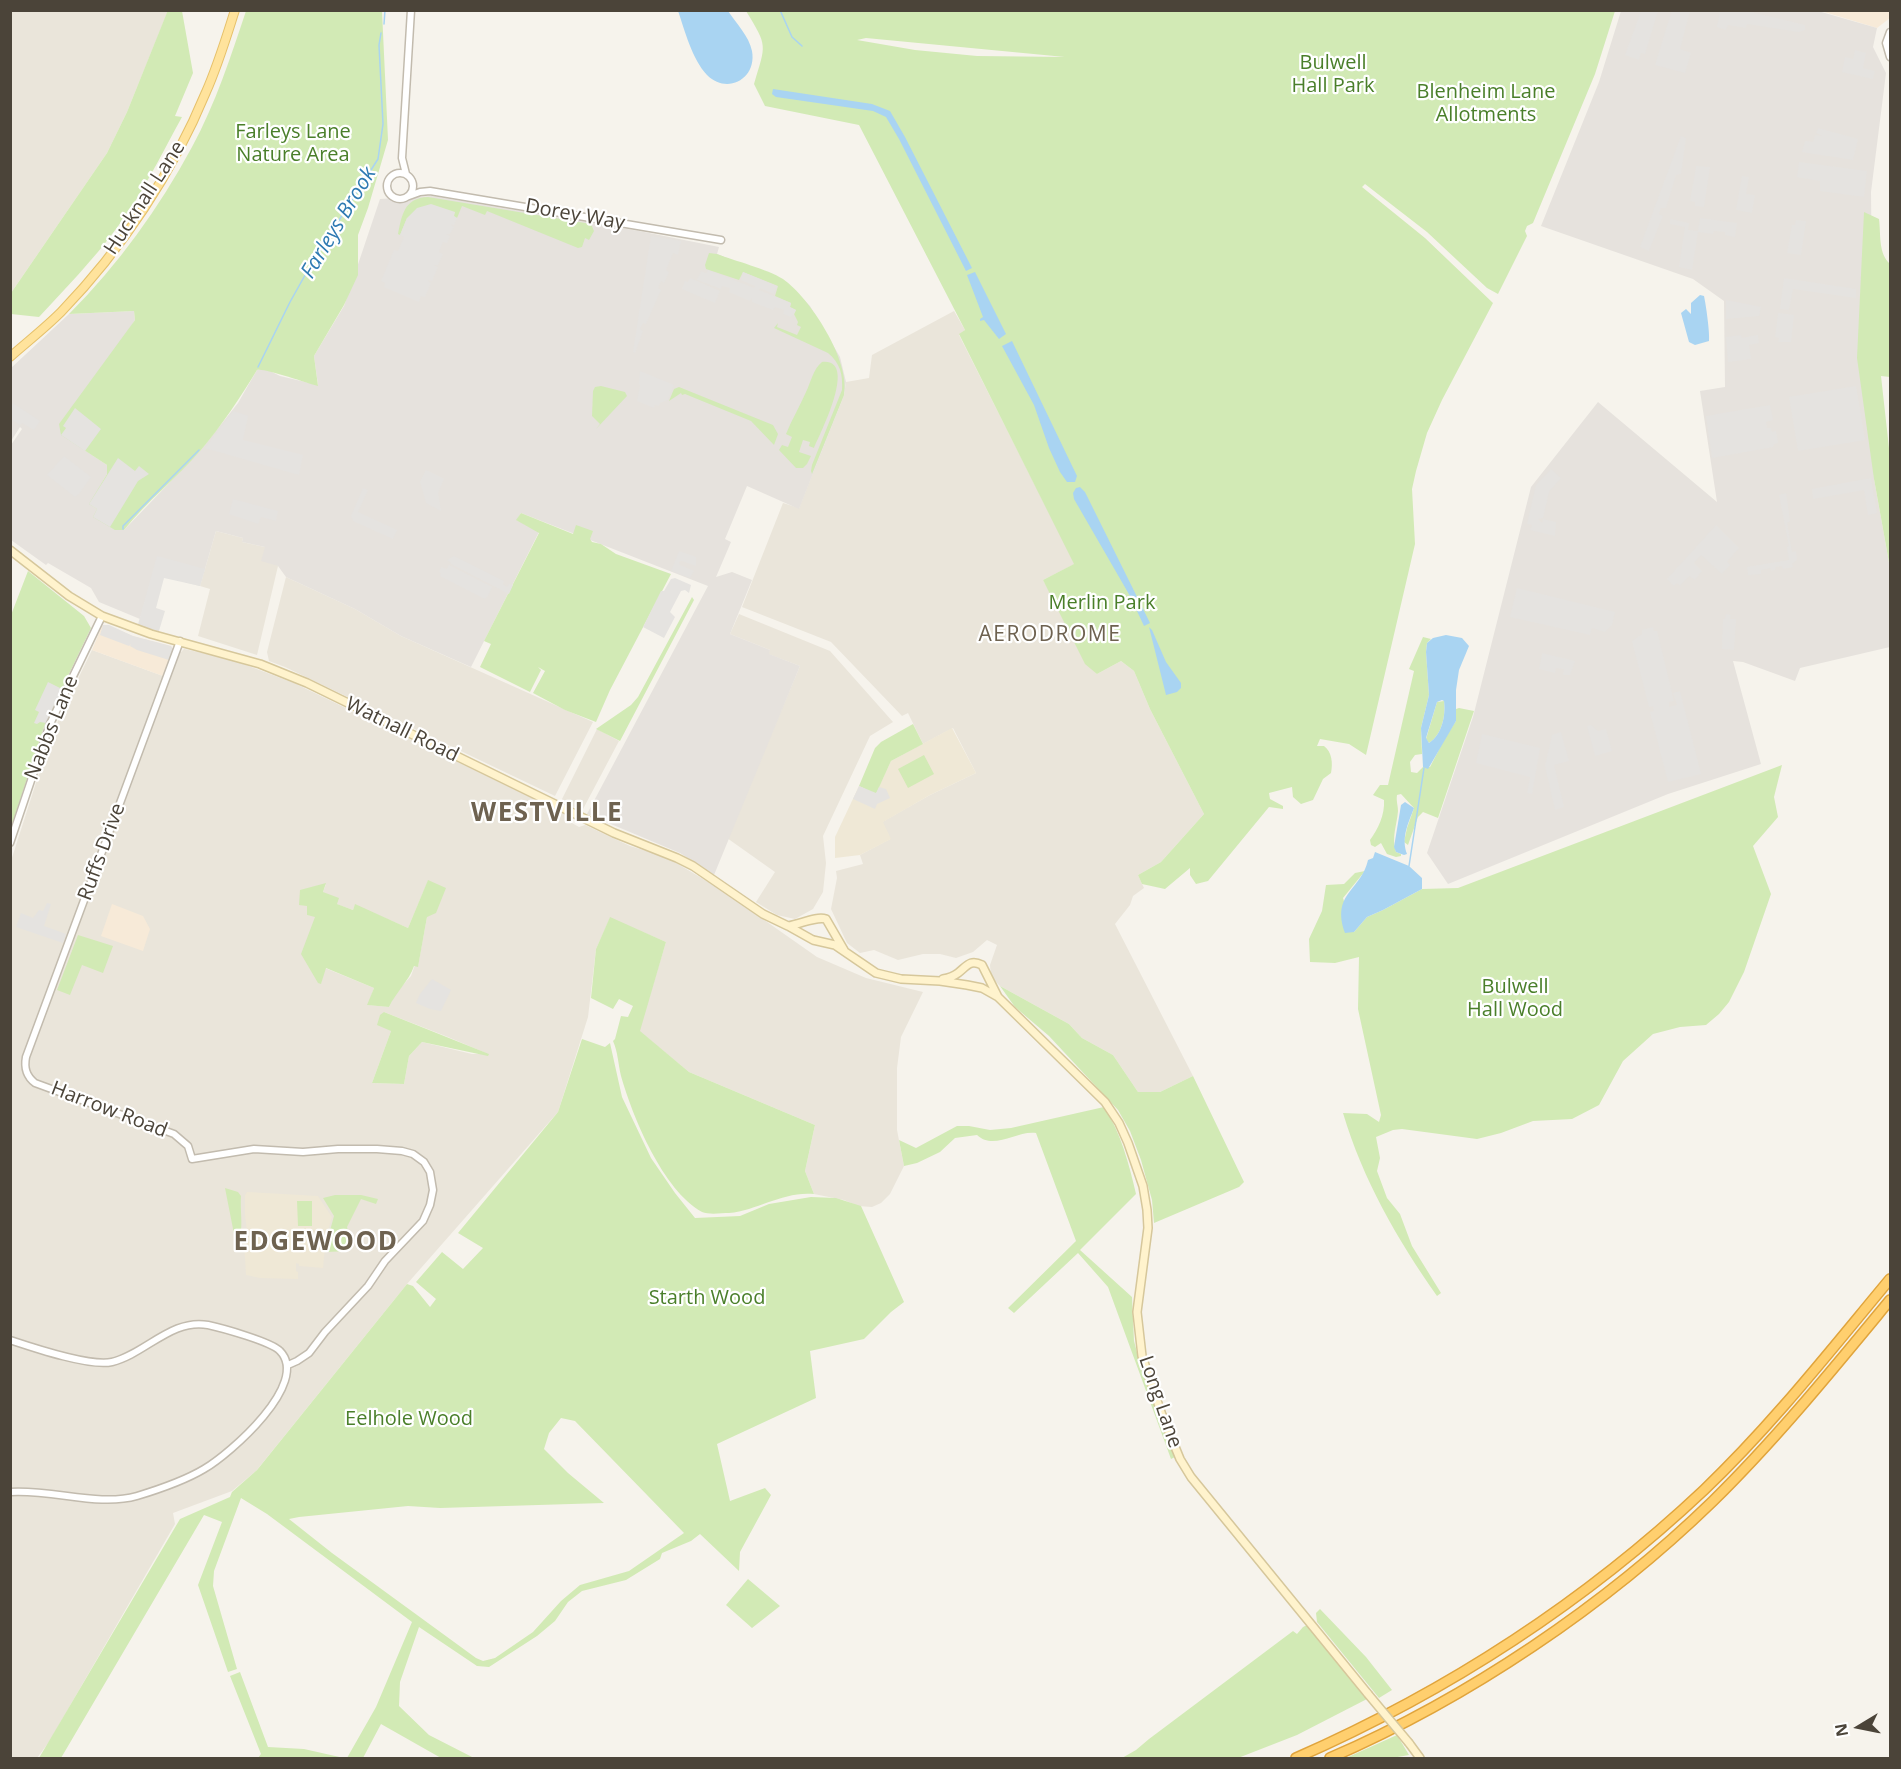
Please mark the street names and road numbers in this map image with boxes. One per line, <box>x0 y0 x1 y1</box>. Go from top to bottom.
street label: Hucknall Lane <box>99 137 191 259</box>
street label: Dorey Way <box>523 194 627 236</box>
street label: Nabbs Lane <box>20 672 84 784</box>
street label: Watnall Road <box>341 692 463 768</box>
street label: Ruffs Drive <box>73 800 131 904</box>
street label: Harrow Road <box>47 1077 171 1143</box>
street label: Long Lane <box>1133 1353 1187 1451</box>

